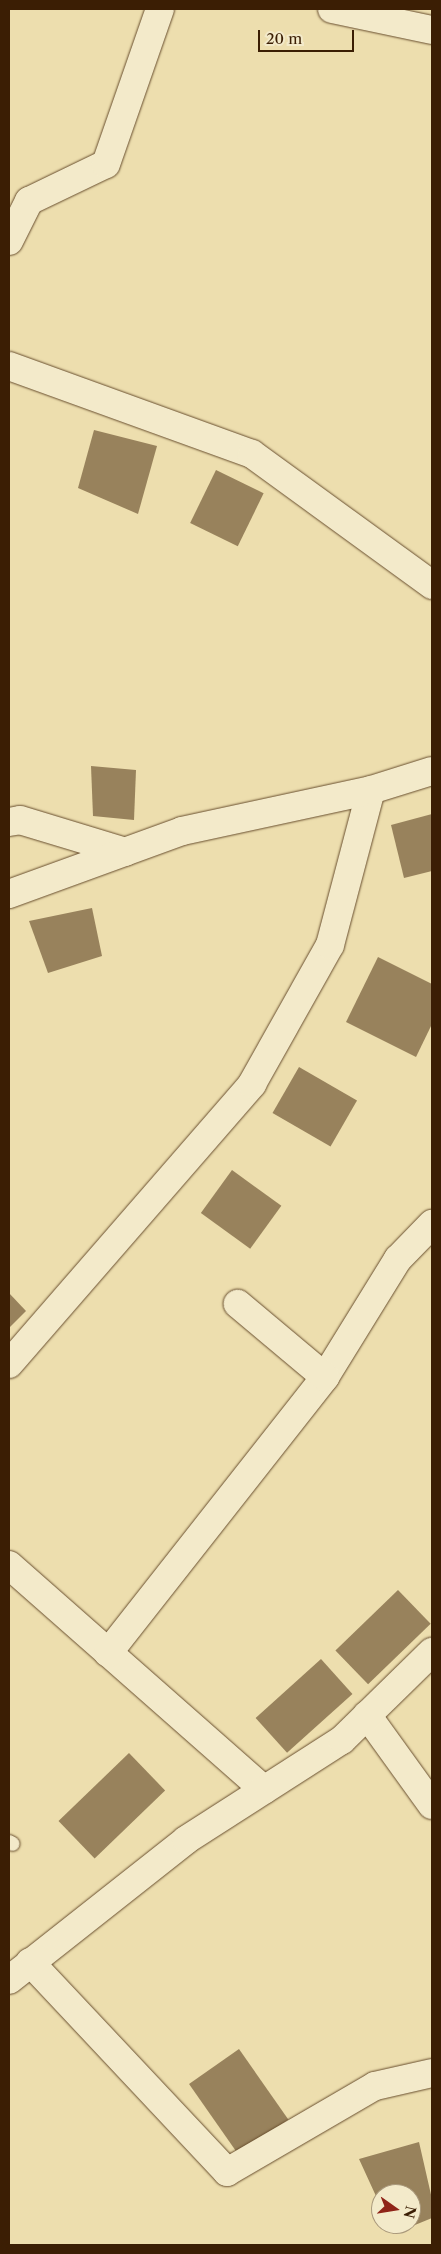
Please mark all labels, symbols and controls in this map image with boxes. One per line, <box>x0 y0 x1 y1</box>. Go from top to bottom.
scale bar <box>261 20 357 52</box>
text: 20 m <box>266 29 302 48</box>
north arrow <box>371 2184 421 2234</box>
text: N <box>400 2204 420 2220</box>

